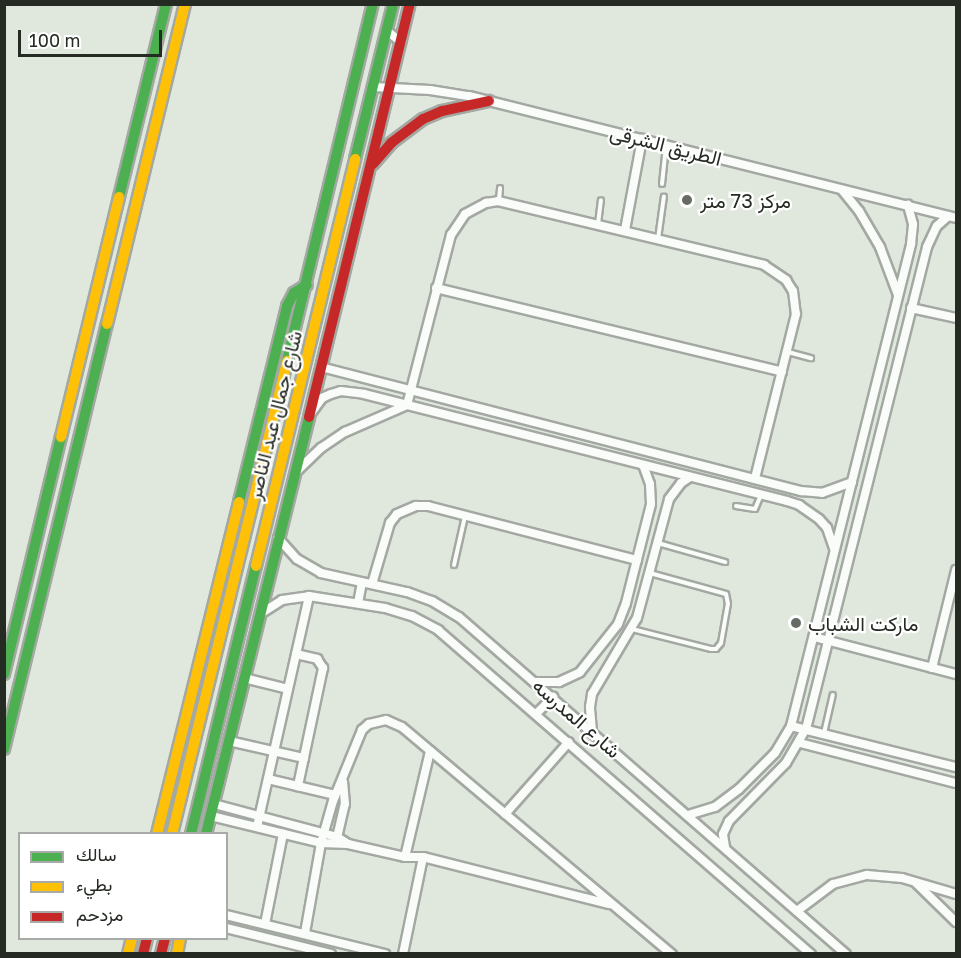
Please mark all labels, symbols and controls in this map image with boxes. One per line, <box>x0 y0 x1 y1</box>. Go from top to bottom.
scale bar <box>21 18 165 56</box>
text: 100 m <box>29 29 80 51</box>
street label: الطريق الشرقى <box>608 120 724 170</box>
place label: مركز 73 متر <box>700 188 791 212</box>
marker: مركز 73 متر <box>678 191 696 209</box>
street label: شارع جمال عبد الناصر <box>241 328 307 502</box>
place label: ماركت الشباب <box>808 611 918 635</box>
marker: ماركت الشباب <box>789 616 803 630</box>
street label: شارع المدرسه <box>528 673 626 763</box>
legend <box>18 832 228 940</box>
text: سالك <box>76 843 116 865</box>
text: بطيء <box>76 873 112 895</box>
text: مزدحم <box>76 903 123 925</box>

